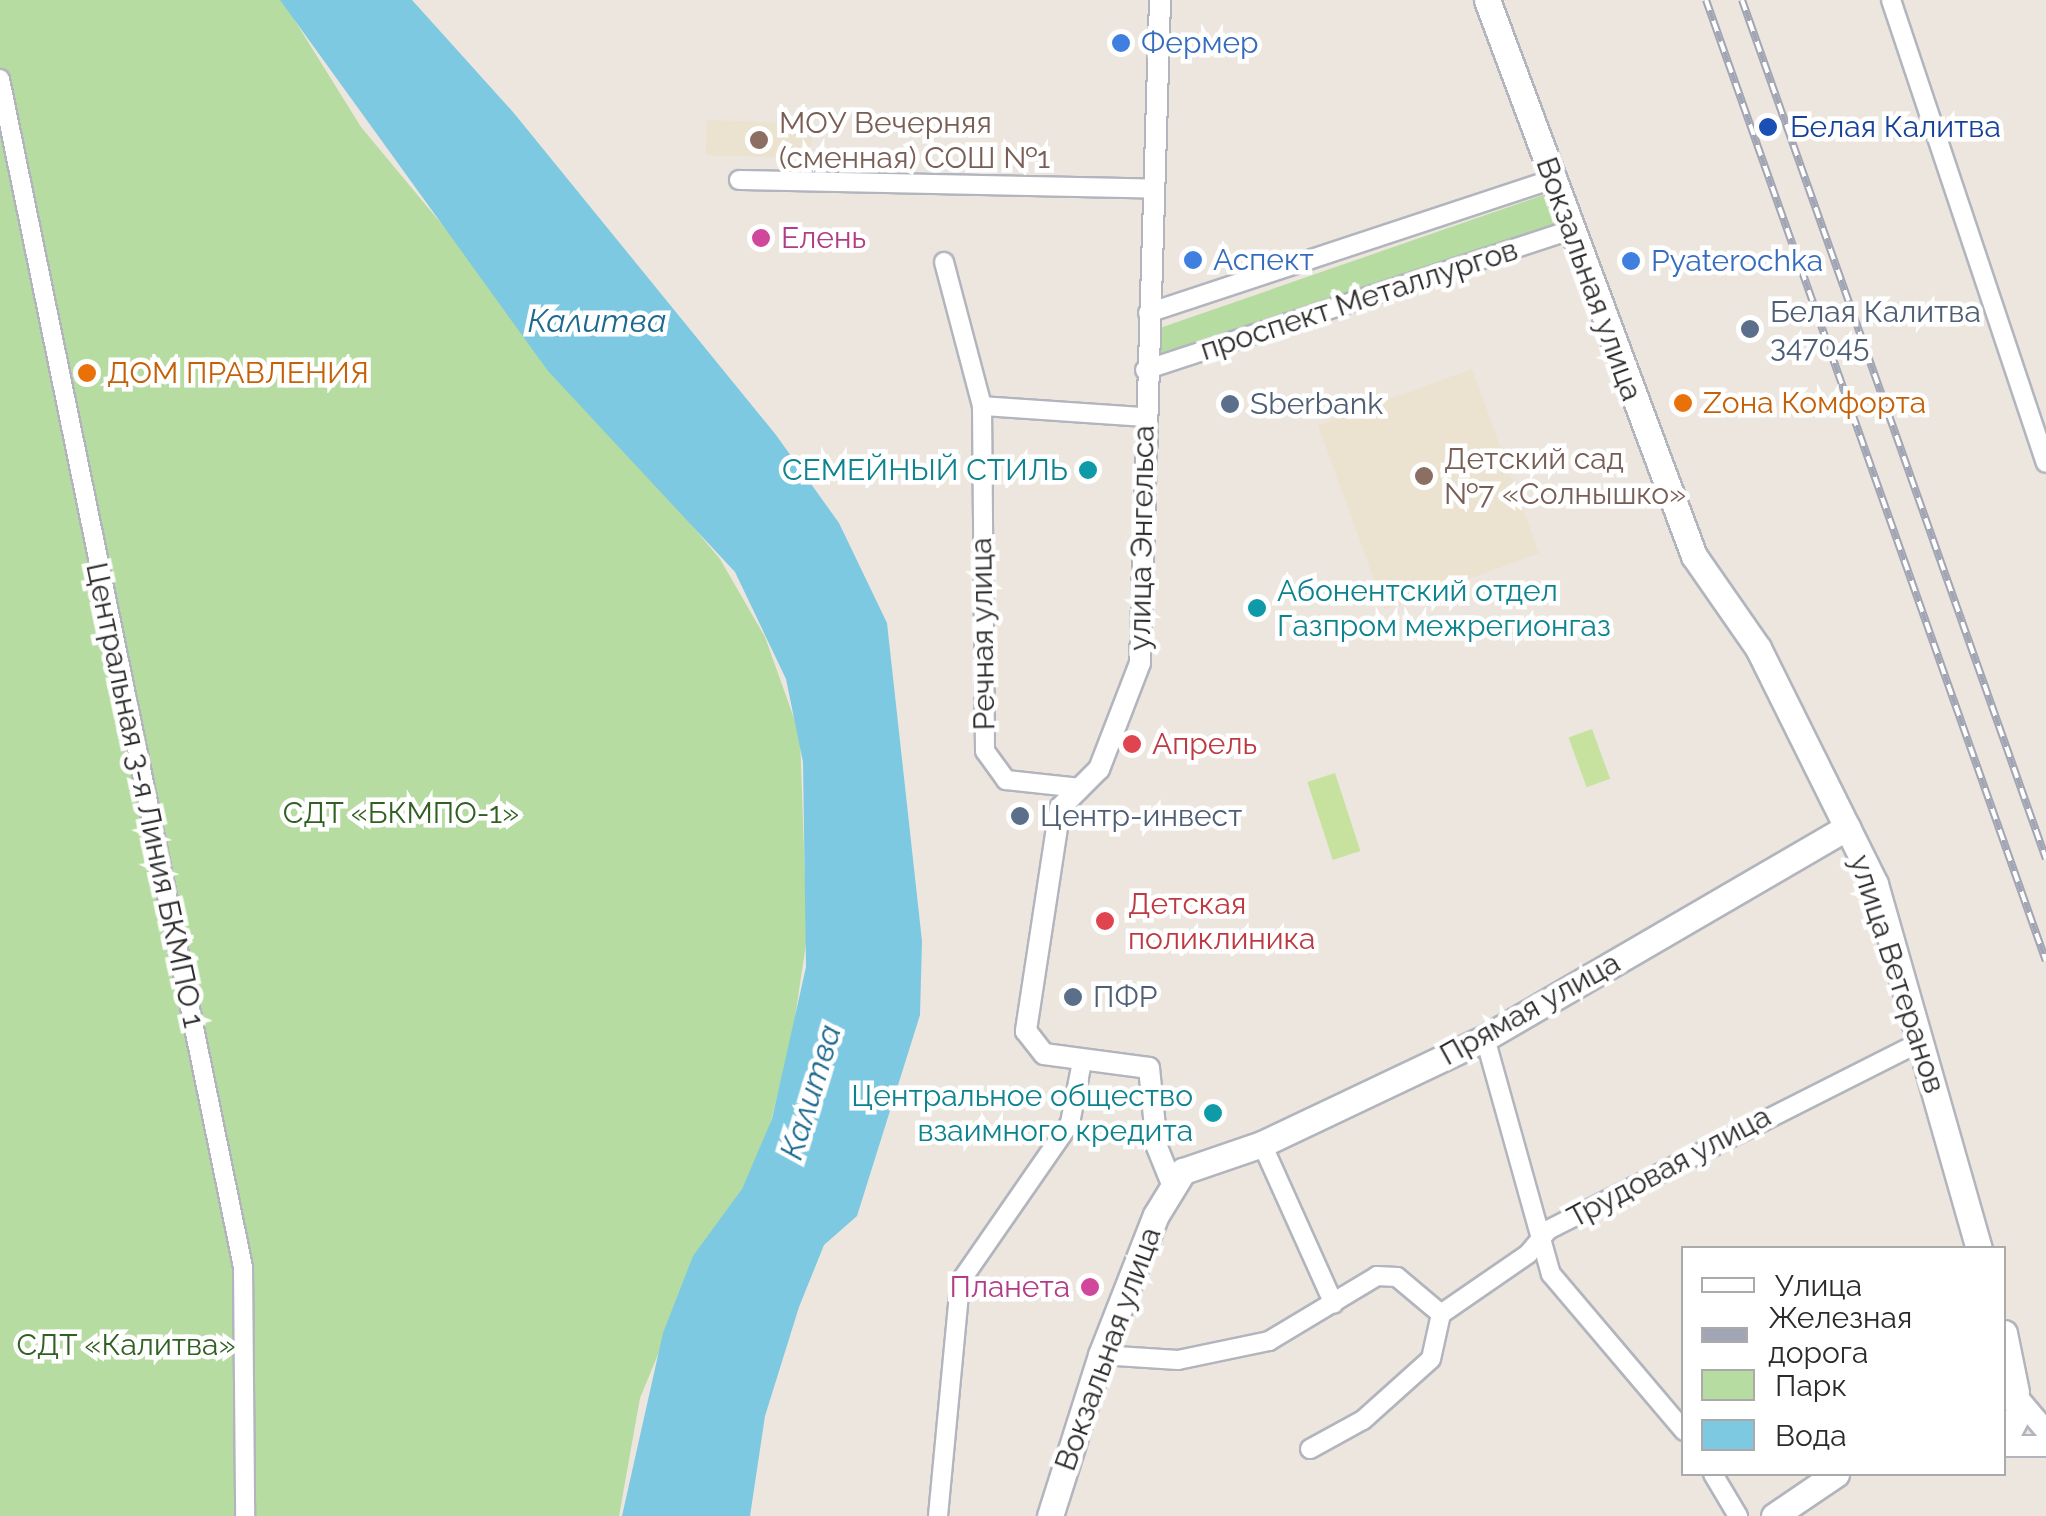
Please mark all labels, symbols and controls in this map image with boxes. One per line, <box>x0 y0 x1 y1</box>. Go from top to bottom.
place label: Фермер <box>1141 25 1259 61</box>
marker: Фермер <box>1110 32 1132 54</box>
place label: МОУ Вечерняя (сменная) СОШ №1 <box>779 105 1050 176</box>
place label: Белая Калитва <box>1790 109 2001 145</box>
marker: Белая Калитва <box>1755 114 1781 140</box>
marker: МОУ Вечерняя (сменная) СОШ №1 <box>748 129 770 151</box>
street label: Вокзальная улица <box>1528 152 1650 406</box>
place label: Елень <box>781 220 866 256</box>
marker: Елень <box>750 227 772 249</box>
street label: проспект Металлургов <box>1196 232 1522 368</box>
place label: Аспект <box>1213 242 1314 278</box>
place label: Pyaterochka <box>1651 243 1823 279</box>
marker: Аспект <box>1182 249 1204 271</box>
marker: Pyaterochka <box>1620 250 1642 272</box>
place label: Белая Калитва 347045 <box>1770 294 1981 364</box>
water label: Калитва <box>528 302 666 340</box>
marker: Белая Калитва 347045 <box>1739 318 1761 340</box>
place label: ДОМ ПРАВЛЕНИЯ <box>107 355 369 391</box>
marker: ДОМ ПРАВЛЕНИЯ <box>76 362 98 384</box>
place label: Zона Комфорта <box>1703 385 1926 421</box>
place label: Sberbank <box>1250 386 1383 422</box>
marker: Zона Комфорта <box>1672 392 1694 414</box>
marker: Sberbank <box>1219 393 1241 415</box>
street label: улица Энгельса <box>1122 425 1162 651</box>
place label: Детский сад №7 «Солнышко» <box>1444 441 1686 512</box>
place label: СЕМЕЙНЫЙ СТИЛЬ <box>782 452 1068 488</box>
marker: СЕМЕЙНЫЙ СТИЛЬ <box>1077 459 1099 481</box>
marker: Детский сад №7 «Солнышко» <box>1413 465 1435 487</box>
street label: Речная улица <box>963 537 1003 731</box>
street label: Центральная 3-я Линия БКМПО 1 <box>78 559 212 1031</box>
place label: Абонентский отдел Газпром межрегионгаз <box>1277 573 1611 644</box>
marker: Абонентский отдел Газпром межрегионгаз <box>1246 597 1268 619</box>
place label: Апрель <box>1152 726 1257 762</box>
marker: Апрель <box>1121 733 1143 755</box>
park label: СДТ «БКМПО-1» <box>282 795 520 831</box>
place label: Центр-инвест <box>1040 798 1242 834</box>
marker: Центр-инвест <box>1009 805 1031 827</box>
street label: улица Ветеранов <box>1842 850 1952 1098</box>
place label: Детская поликлиника <box>1128 886 1315 956</box>
marker: Детская поликлиника <box>1092 908 1118 934</box>
street label: Прямая улица <box>1433 945 1627 1073</box>
place label: ПФР <box>1093 979 1157 1015</box>
marker: ПФР <box>1062 986 1084 1008</box>
water label: Калитва <box>772 1020 850 1164</box>
place label: Центральное общество взаимного кредита <box>851 1078 1193 1148</box>
street label: Трудовая улица <box>1561 1098 1777 1236</box>
marker: Центральное общество взаимного кредита <box>1202 1102 1224 1124</box>
street label: Вокзальная улица <box>1047 1222 1169 1476</box>
legend <box>1681 1246 2006 1476</box>
text: Улица <box>1775 1268 1862 1303</box>
place label: Планета <box>949 1269 1070 1305</box>
marker: Планета <box>1079 1276 1101 1298</box>
text: Железная дорога <box>1768 1300 1912 1370</box>
park label: СДТ «Калитва» <box>16 1327 236 1363</box>
text: Парк <box>1775 1368 1847 1403</box>
text: Вода <box>1775 1418 1847 1453</box>

